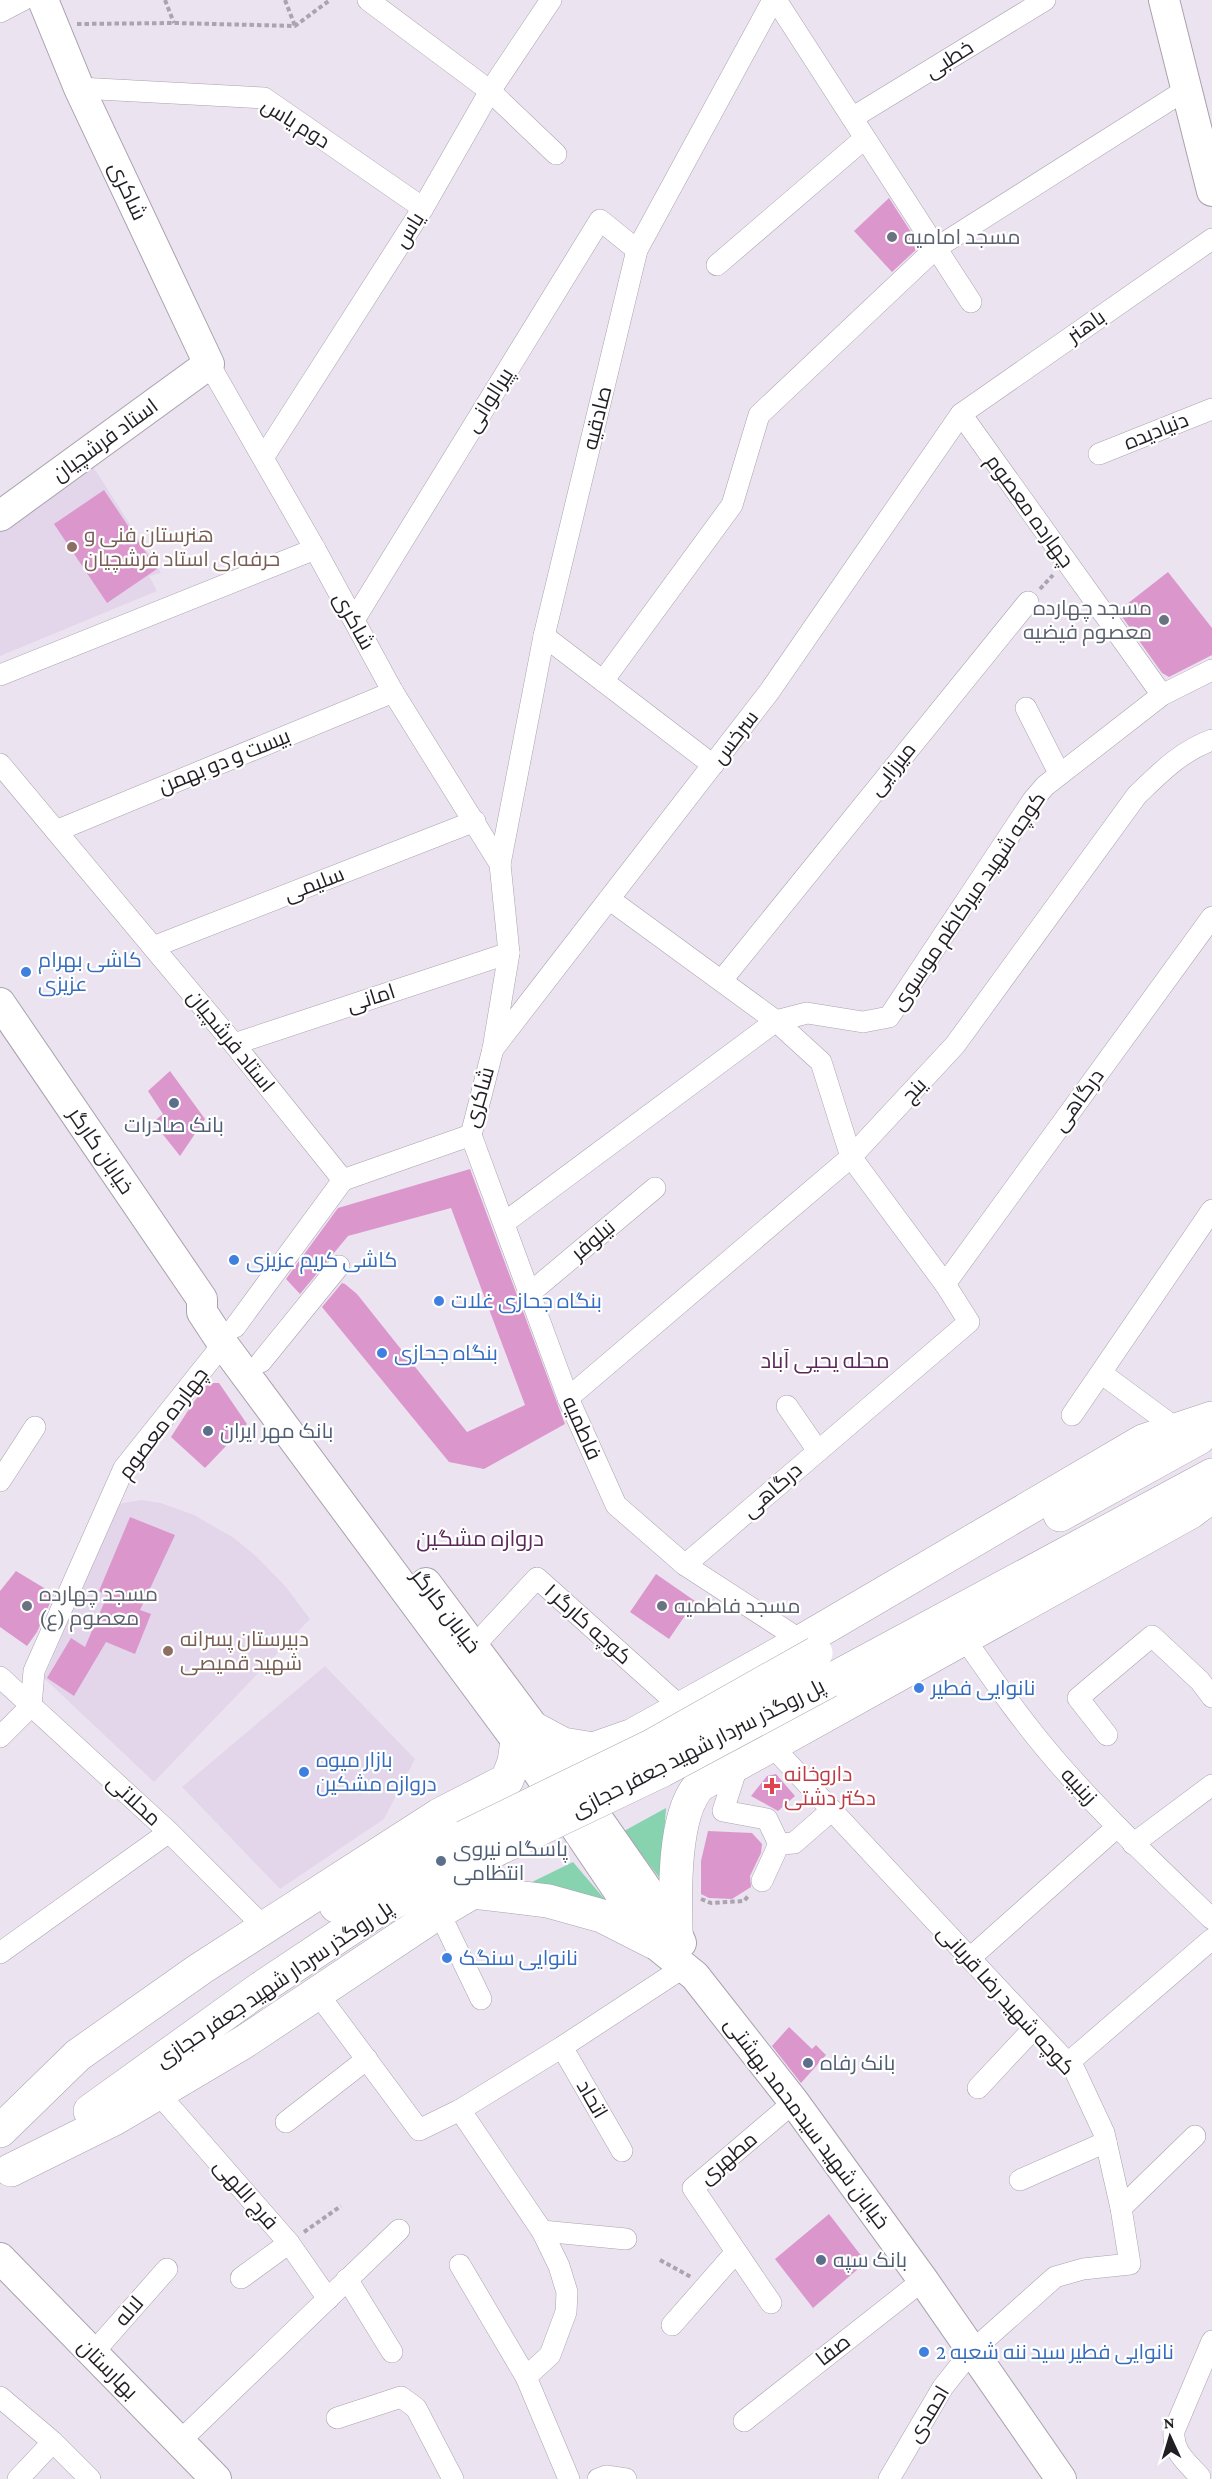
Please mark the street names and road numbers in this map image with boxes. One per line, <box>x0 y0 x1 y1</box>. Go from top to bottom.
street label: خطبی <box>921 35 978 84</box>
street label: دوم یاس <box>256 93 335 155</box>
street label: شاکری <box>103 158 152 225</box>
street label: یاس <box>389 208 430 253</box>
street label: باهنر <box>1062 304 1110 348</box>
street label: پیرالوانی <box>460 363 520 438</box>
street label: صادقیه <box>578 384 616 452</box>
street label: استاد فرشچیان <box>47 394 164 488</box>
street label: دنیادیده <box>1120 407 1192 455</box>
street label: چهارده معصوم <box>979 450 1079 573</box>
street label: شاکری <box>328 588 379 654</box>
street label: سرخس <box>707 706 764 769</box>
street label: بیست و دو بهمن <box>155 724 294 799</box>
street label: میرزایی <box>863 738 921 801</box>
street label: کوچه شهید میرکاظم موسوی <box>886 787 1052 1016</box>
street label: سلیمی <box>280 862 348 907</box>
street label: امانی <box>344 979 399 1018</box>
street label: استاد فرشچیان <box>181 985 280 1098</box>
street label: شاکری <box>459 1064 500 1130</box>
street label: درگاهی <box>1047 1064 1109 1136</box>
street label: ینج <box>897 1072 933 1109</box>
street label: خیابان کارگر <box>62 1102 139 1199</box>
street label: نیلوفر <box>566 1215 620 1266</box>
street label: چهارده معصوم <box>113 1362 214 1485</box>
street label: فاطمیه <box>557 1392 607 1464</box>
street label: درگاهی <box>737 1458 807 1523</box>
street label: خیابان کارگر <box>405 1563 485 1658</box>
street label: کوچه کارگر ۱ <box>538 1579 636 1671</box>
street label: پل روگذر سردار شهید جعفر حجازی <box>567 1673 830 1824</box>
street label: زینبیه <box>1056 1763 1102 1809</box>
street label: محلاتی <box>102 1769 166 1831</box>
street label: پل روگذر سردار شهید جعفر حجازی <box>151 1895 399 2074</box>
street label: کوچه شهید رضا قربانی <box>931 1920 1080 2081</box>
street label: خیابان شهید سیدمحمد بهشتی <box>719 2012 894 2234</box>
street label: اتحاد <box>572 2076 612 2122</box>
street label: مطهری <box>694 2127 762 2190</box>
street label: فرج اللهی <box>207 2154 283 2235</box>
street label: لاله <box>110 2291 148 2331</box>
street label: صفا <box>811 2329 855 2371</box>
street label: بهارستان <box>72 2334 143 2405</box>
street label: احمدی <box>902 2381 955 2447</box>

